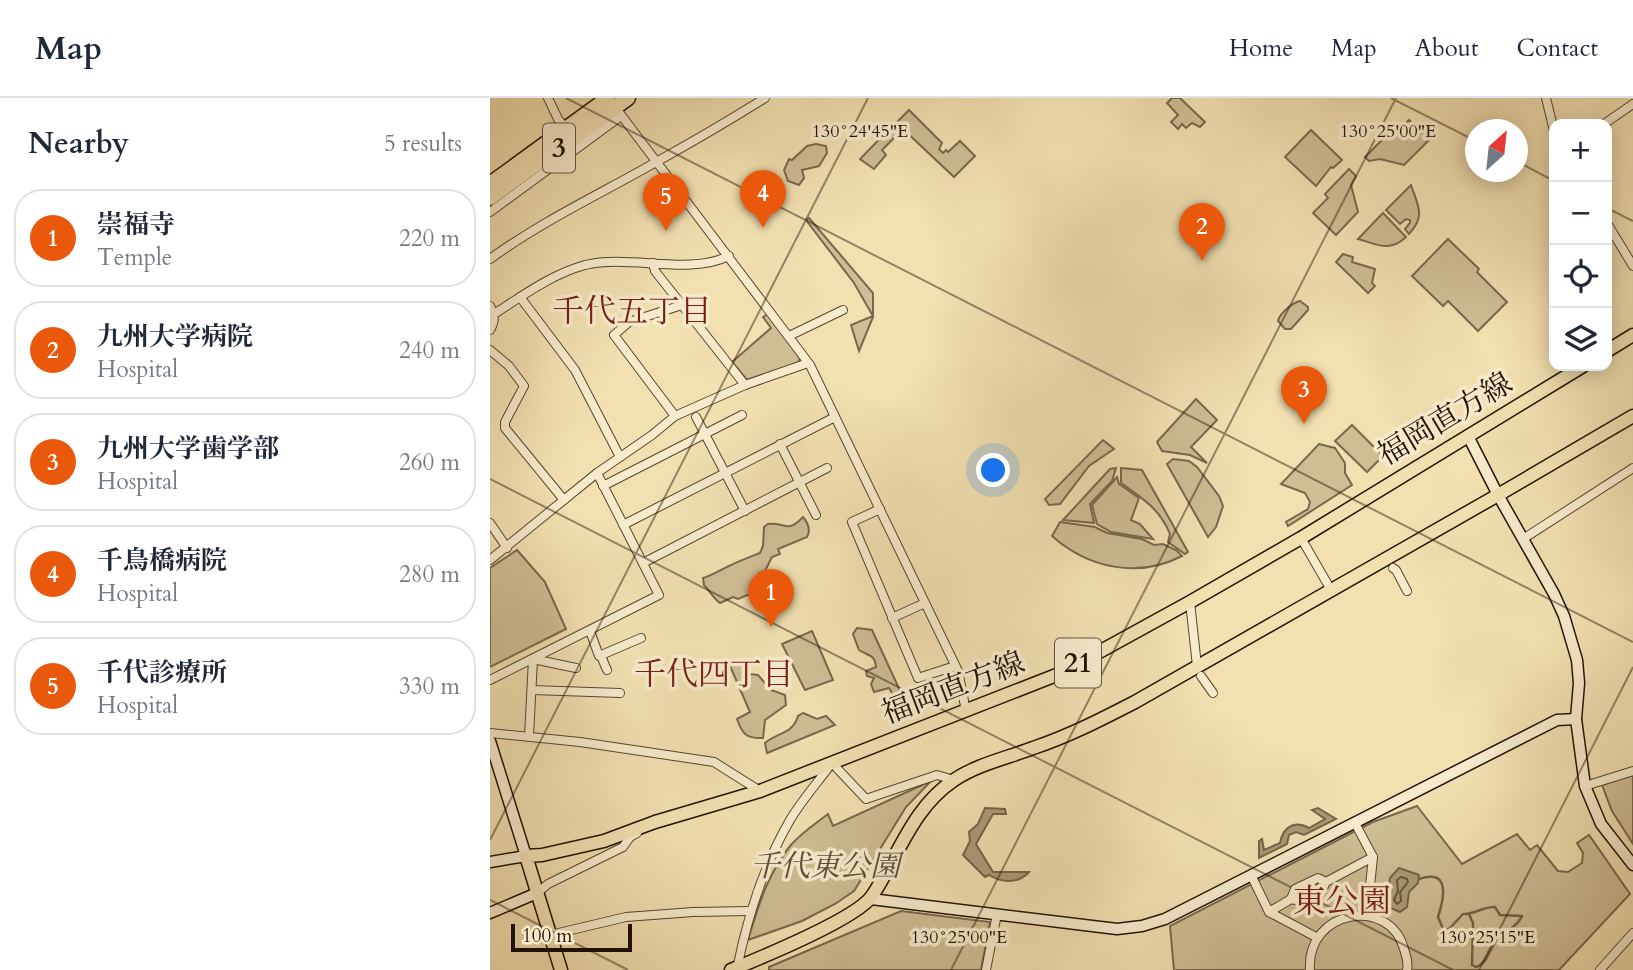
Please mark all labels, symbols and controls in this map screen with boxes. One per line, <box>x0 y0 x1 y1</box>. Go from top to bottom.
text: Map <box>35 26 102 71</box>
text: Home <box>1229 32 1293 65</box>
text: Map <box>1331 32 1377 65</box>
text: About <box>1415 32 1479 65</box>
text: Contact <box>1517 32 1598 65</box>
text: 130°24'45"E <box>812 119 908 144</box>
text: 130°25'00"E <box>1340 119 1436 144</box>
north arrow <box>1465 119 1528 182</box>
map controls <box>1549 119 1612 371</box>
button: + <box>1549 119 1612 182</box>
text: Nearby <box>28 123 129 164</box>
road number: 3 <box>543 124 575 172</box>
text: 5 results <box>384 128 462 159</box>
pin: 4 <box>740 170 786 228</box>
pin: 5 <box>643 173 689 231</box>
button: − <box>1549 182 1612 245</box>
pin: 2 <box>1179 203 1225 261</box>
text: 崇福寺 <box>97 207 175 242</box>
text: 1 <box>47 223 59 254</box>
text: 220 m <box>399 223 460 254</box>
text: Temple <box>97 242 172 273</box>
button: locate <box>1549 245 1612 308</box>
district label: 千代五丁目 <box>552 290 712 334</box>
button: layers <box>1549 308 1612 371</box>
text: 九州大学病院 <box>97 319 253 354</box>
text: 2 <box>47 335 59 366</box>
text: 240 m <box>399 335 460 366</box>
text: Hospital <box>97 354 178 385</box>
street label: 福岡直方線 <box>1370 363 1520 475</box>
pin: 3 <box>1281 366 1327 424</box>
text: 九州大学歯学部 <box>97 431 279 466</box>
text: 3 <box>47 447 59 478</box>
text: 260 m <box>399 447 460 478</box>
your location <box>976 453 1010 487</box>
text: Hospital <box>97 466 178 497</box>
text: 千鳥橋病院 <box>97 543 227 578</box>
text: 4 <box>47 559 59 590</box>
text: 280 m <box>399 559 460 590</box>
pin: 1 <box>748 569 794 627</box>
text: Hospital <box>97 578 178 609</box>
road number: 21 <box>1055 638 1101 688</box>
street label: 福岡直方線 <box>876 642 1030 734</box>
district label: 千代四丁目 <box>634 653 794 697</box>
text: 千代診療所 <box>97 655 227 690</box>
text: 5 <box>47 671 59 702</box>
text: 330 m <box>399 671 460 702</box>
text: Hospital <box>97 690 178 721</box>
park label: 千代東公園 <box>750 846 905 887</box>
district label: 東公園 <box>1293 879 1392 924</box>
scale bar <box>511 921 632 953</box>
text: 100 m <box>522 923 572 949</box>
text: 130°25'00"E <box>911 925 1007 950</box>
text: 130°25'15"E <box>1439 925 1535 950</box>

